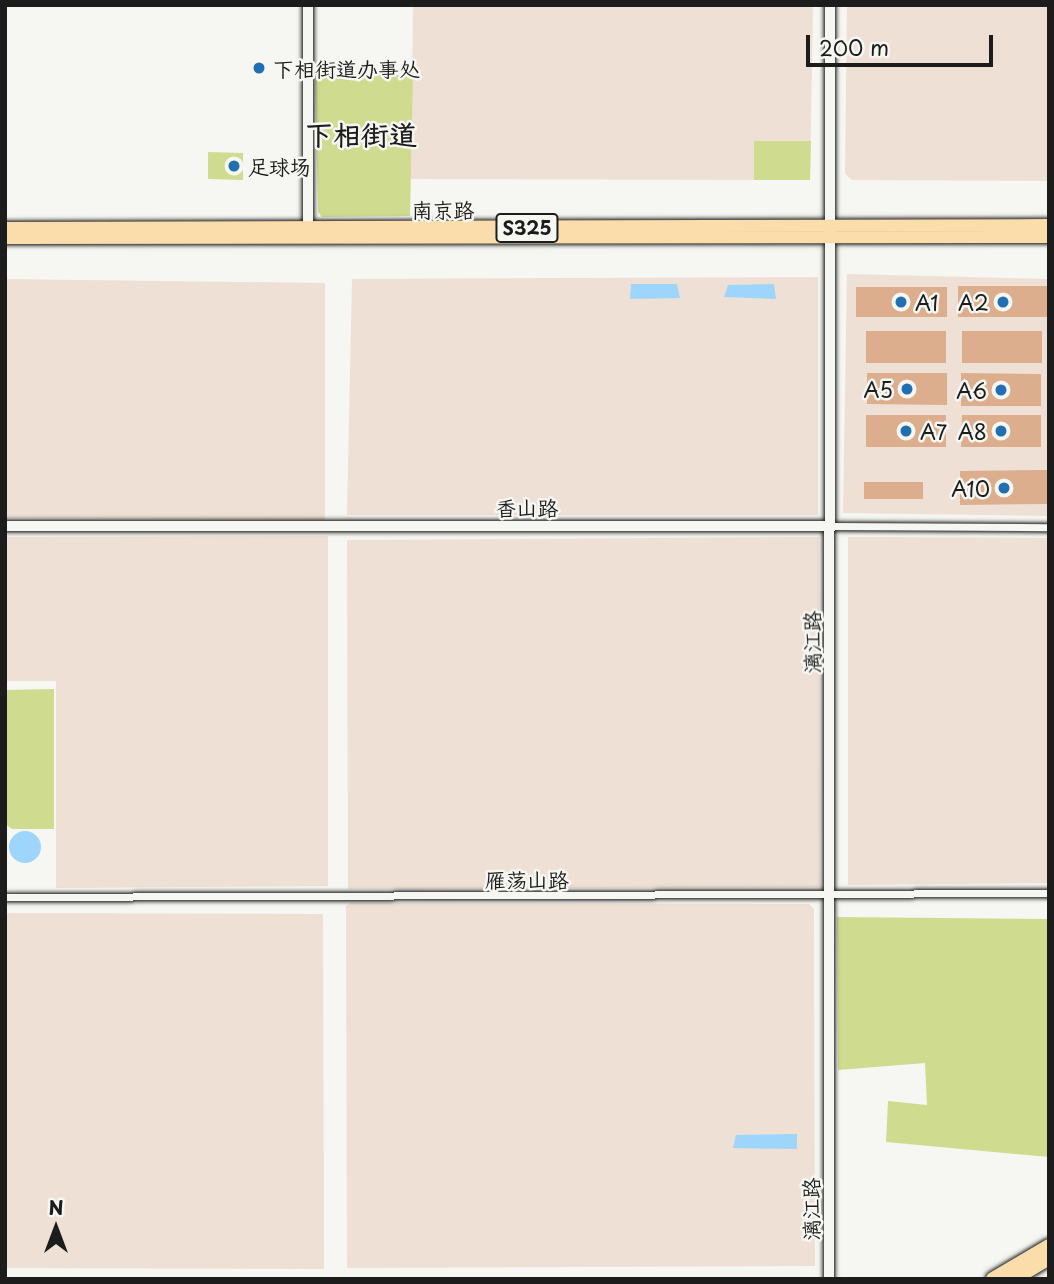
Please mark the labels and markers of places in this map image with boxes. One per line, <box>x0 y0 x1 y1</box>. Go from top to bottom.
place label: 下相街道办事处 <box>273 55 420 81</box>
marker: 下相街道办事处 <box>251 60 267 76</box>
place label: 足球场 <box>248 153 311 179</box>
marker: 足球场 <box>226 158 242 174</box>
place label: A1 <box>915 289 938 315</box>
place label: A2 <box>958 289 989 315</box>
marker: A1 <box>893 294 909 310</box>
marker: A2 <box>995 294 1011 310</box>
place label: A5 <box>863 376 893 402</box>
place label: A6 <box>956 377 987 403</box>
marker: A5 <box>899 381 915 397</box>
marker: A6 <box>993 382 1009 398</box>
place label: A7 <box>920 418 947 444</box>
place label: A8 <box>958 418 987 444</box>
marker: A7 <box>898 423 914 439</box>
marker: A8 <box>993 423 1009 439</box>
place label: A10 <box>951 475 990 501</box>
marker: A10 <box>996 480 1012 496</box>

